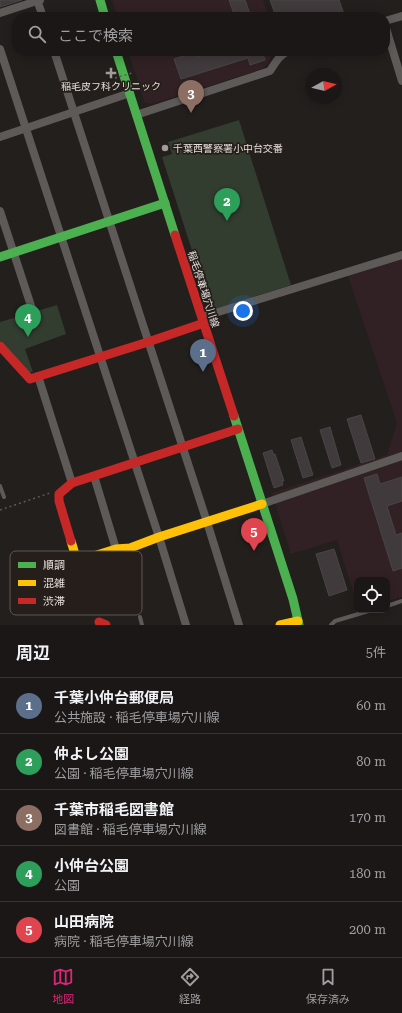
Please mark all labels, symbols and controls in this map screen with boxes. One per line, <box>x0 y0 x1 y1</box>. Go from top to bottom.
search box <box>12 12 390 56</box>
icon: search <box>26 23 48 45</box>
text: ここで検索 <box>58 27 133 45</box>
marker: 稲毛皮フ科クリニック <box>105 67 117 79</box>
north arrow <box>306 68 342 104</box>
pin: 3 <box>178 80 204 113</box>
place label: 稲毛皮フ科クリニック <box>61 81 161 92</box>
marker: 千葉西警察署小中台交番 <box>160 143 170 153</box>
place label: 千葉西警察署小中台交番 <box>173 143 283 154</box>
pin: 2 <box>214 188 240 221</box>
street label: 稲毛停車場穴川線 <box>186 249 221 329</box>
your location <box>233 301 253 321</box>
pin: 4 <box>15 304 41 337</box>
pin: 1 <box>190 339 216 372</box>
pin: 5 <box>241 518 267 551</box>
legend <box>10 551 142 615</box>
text: 順調 <box>43 559 65 572</box>
text: 混雑 <box>43 577 65 590</box>
map controls <box>354 577 390 613</box>
button: locate <box>354 577 390 613</box>
text: 渋滞 <box>43 595 65 608</box>
text: 周辺 <box>16 643 50 663</box>
text: 5件 <box>366 645 386 660</box>
text: 千葉小仲台郵便局 <box>54 689 174 707</box>
text: 1 <box>25 698 33 713</box>
text: 60 m <box>356 698 386 713</box>
text: 公共施設 · 稲毛停車場穴川線 <box>54 710 220 725</box>
text: 仲よし公園 <box>54 745 129 763</box>
text: 2 <box>25 754 33 769</box>
text: 80 m <box>356 754 386 769</box>
text: 公園 · 稲毛停車場穴川線 <box>54 766 194 781</box>
text: 千葉市稲毛図書館 <box>54 801 174 819</box>
text: 3 <box>25 810 33 825</box>
text: 170 m <box>349 810 386 825</box>
text: 図書館 · 稲毛停車場穴川線 <box>54 822 207 837</box>
text: 小仲台公園 <box>54 857 129 875</box>
text: 4 <box>25 866 33 881</box>
text: 180 m <box>349 866 386 881</box>
text: 公園 <box>54 878 80 893</box>
text: 山田病院 <box>54 913 114 931</box>
text: 5 <box>25 922 33 937</box>
text: 200 m <box>349 922 386 937</box>
text: 病院 · 稲毛停車場穴川線 <box>54 934 194 949</box>
tab: 地図 <box>52 966 74 1006</box>
tab: 経路 <box>179 966 201 1006</box>
tab: 保存済み <box>306 966 350 1006</box>

